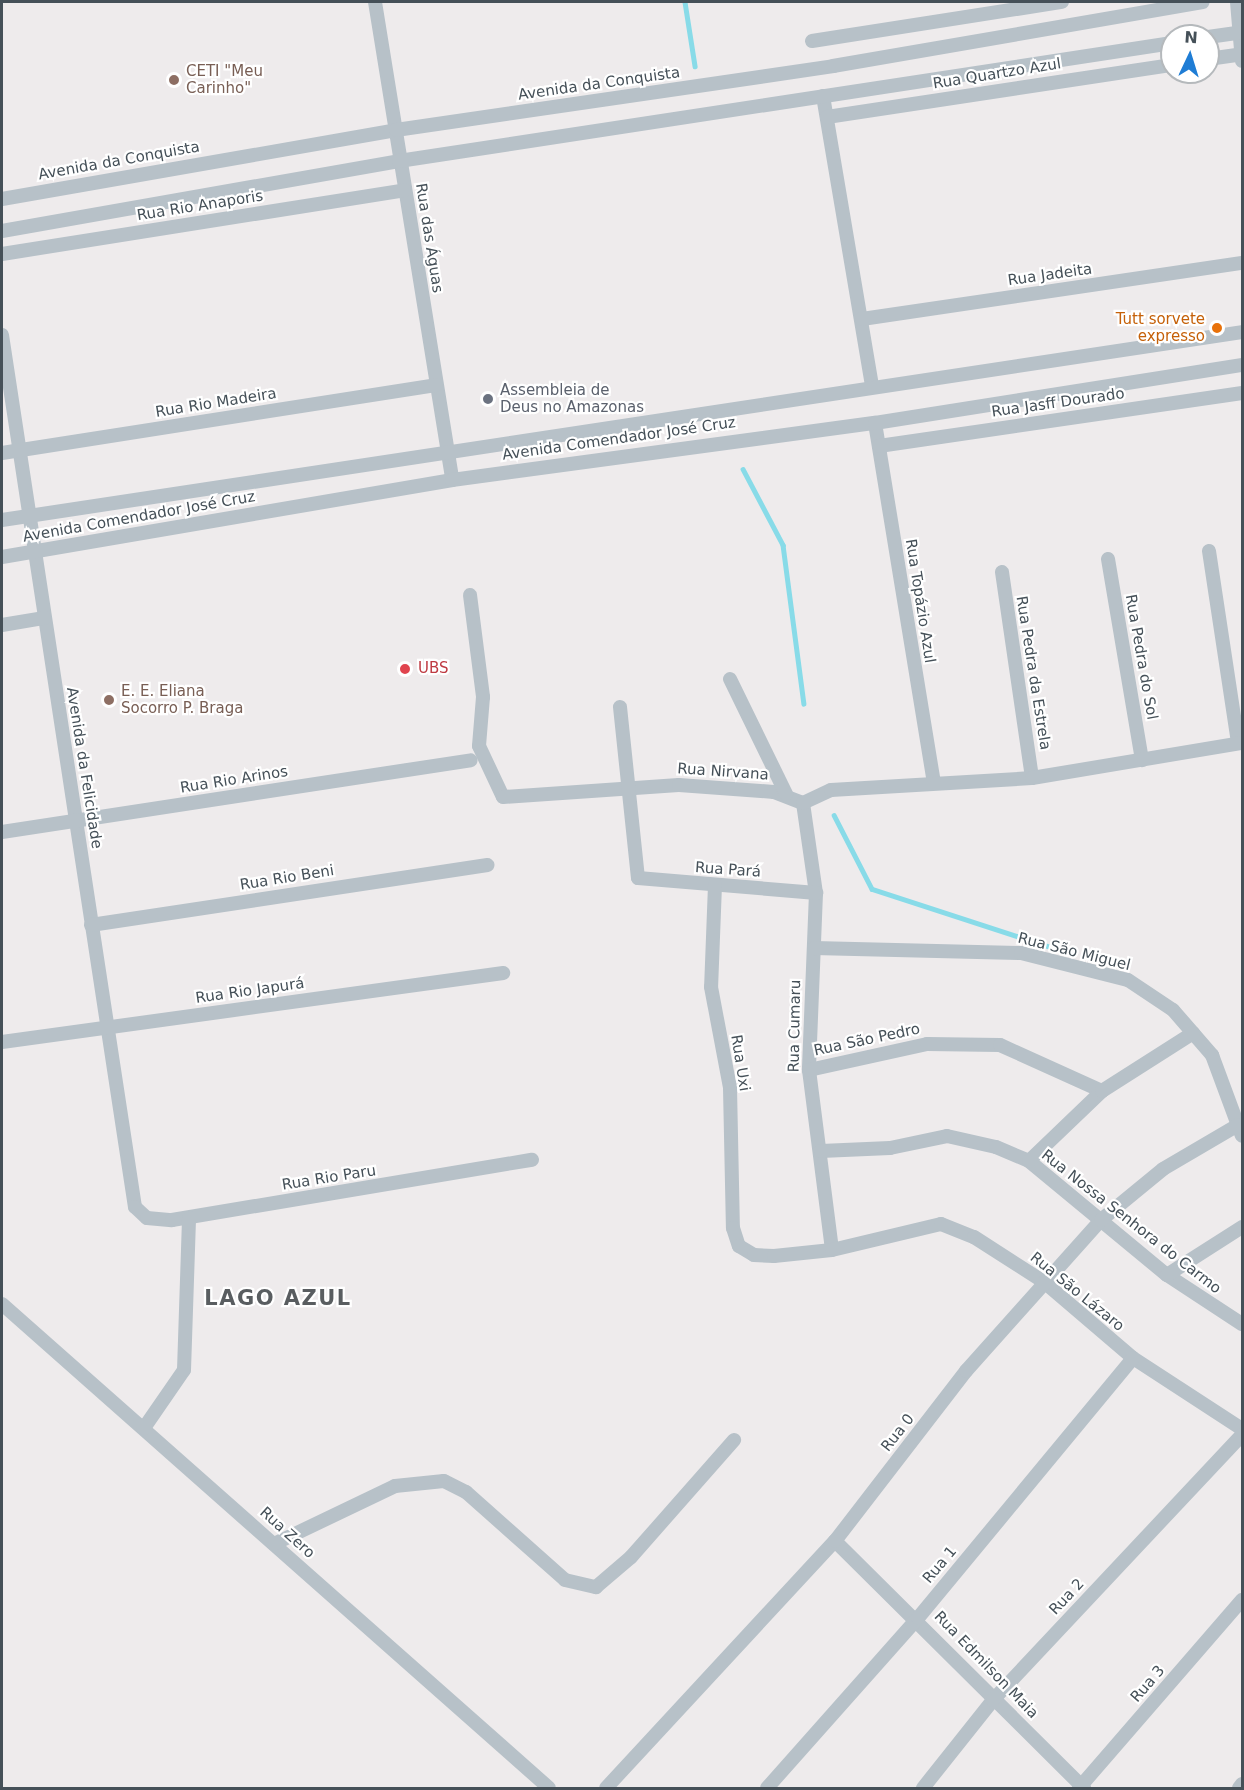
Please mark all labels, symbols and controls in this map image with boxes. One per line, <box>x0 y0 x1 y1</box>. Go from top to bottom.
north arrow <box>1160 24 1220 84</box>
text: N <box>1184 28 1198 47</box>
street label: Rua Quartzo Azul <box>932 55 1062 93</box>
place label: CETI "Meu Carinho" <box>186 62 263 97</box>
street label: Avenida da Conquista <box>517 64 681 104</box>
marker: CETI "Meu Carinho" <box>167 73 181 87</box>
street label: Avenida da Conquista <box>37 138 201 184</box>
street label: Rua das Águas <box>411 182 447 294</box>
street label: Rua Rio Anaporis <box>136 187 264 225</box>
street label: Rua Jadeita <box>1007 260 1093 290</box>
place label: Tutt sorvete expresso <box>1116 310 1205 345</box>
marker: Tutt sorvete expresso <box>1210 321 1224 335</box>
place label: Assembleia de Deus no Amazonas <box>500 381 644 416</box>
street label: Rua Rio Madeira <box>154 385 278 421</box>
street label: Rua Jasff Dourado <box>990 385 1126 421</box>
marker: Assembleia de Deus no Amazonas <box>481 392 495 406</box>
street label: Avenida Comendador José Cruz <box>501 414 737 464</box>
street label: Avenida Comendador José Cruz <box>22 488 256 546</box>
street label: Rua Topázio Azul <box>901 538 939 664</box>
street label: Rua Pedra do Sol <box>1121 593 1161 721</box>
street label: Rua Pedra da Estrela <box>1012 595 1054 751</box>
marker: UBS <box>396 660 414 678</box>
place label: UBS <box>418 660 449 678</box>
place label: E. E. Eliana Socorro P. Braga <box>121 682 243 717</box>
street label: Avenida da Felicidade <box>62 686 106 850</box>
marker: E. E. Eliana Socorro P. Braga <box>102 693 116 707</box>
street label: Rua Nirvana <box>677 760 769 784</box>
street label: Rua Rio Arinos <box>179 763 289 797</box>
street label: Rua Pará <box>694 859 762 881</box>
street label: Rua Rio Beni <box>239 862 335 894</box>
street label: Rua São Miguel <box>1016 929 1132 975</box>
street label: Rua Rio Japurá <box>194 974 306 1008</box>
street label: Rua Cumaru <box>785 980 805 1072</box>
street label: Rua São Pedro <box>812 1020 922 1060</box>
street label: Rua Uxi <box>727 1033 753 1093</box>
street label: Rua Nossa Senhora do Carmo <box>1038 1146 1224 1298</box>
street label: Rua Rio Paru <box>281 1162 377 1194</box>
street label: Rua São Lázaro <box>1026 1249 1128 1335</box>
district label: LAGO AZUL <box>204 1285 352 1311</box>
street label: Rua 0 <box>878 1411 918 1455</box>
street label: Rua Zero <box>256 1504 318 1562</box>
street label: Rua 1 <box>919 1543 961 1587</box>
street label: Rua 2 <box>1046 1575 1088 1619</box>
street label: Rua Edmilson Maia <box>930 1608 1042 1722</box>
street label: Rua 3 <box>1127 1662 1169 1706</box>

